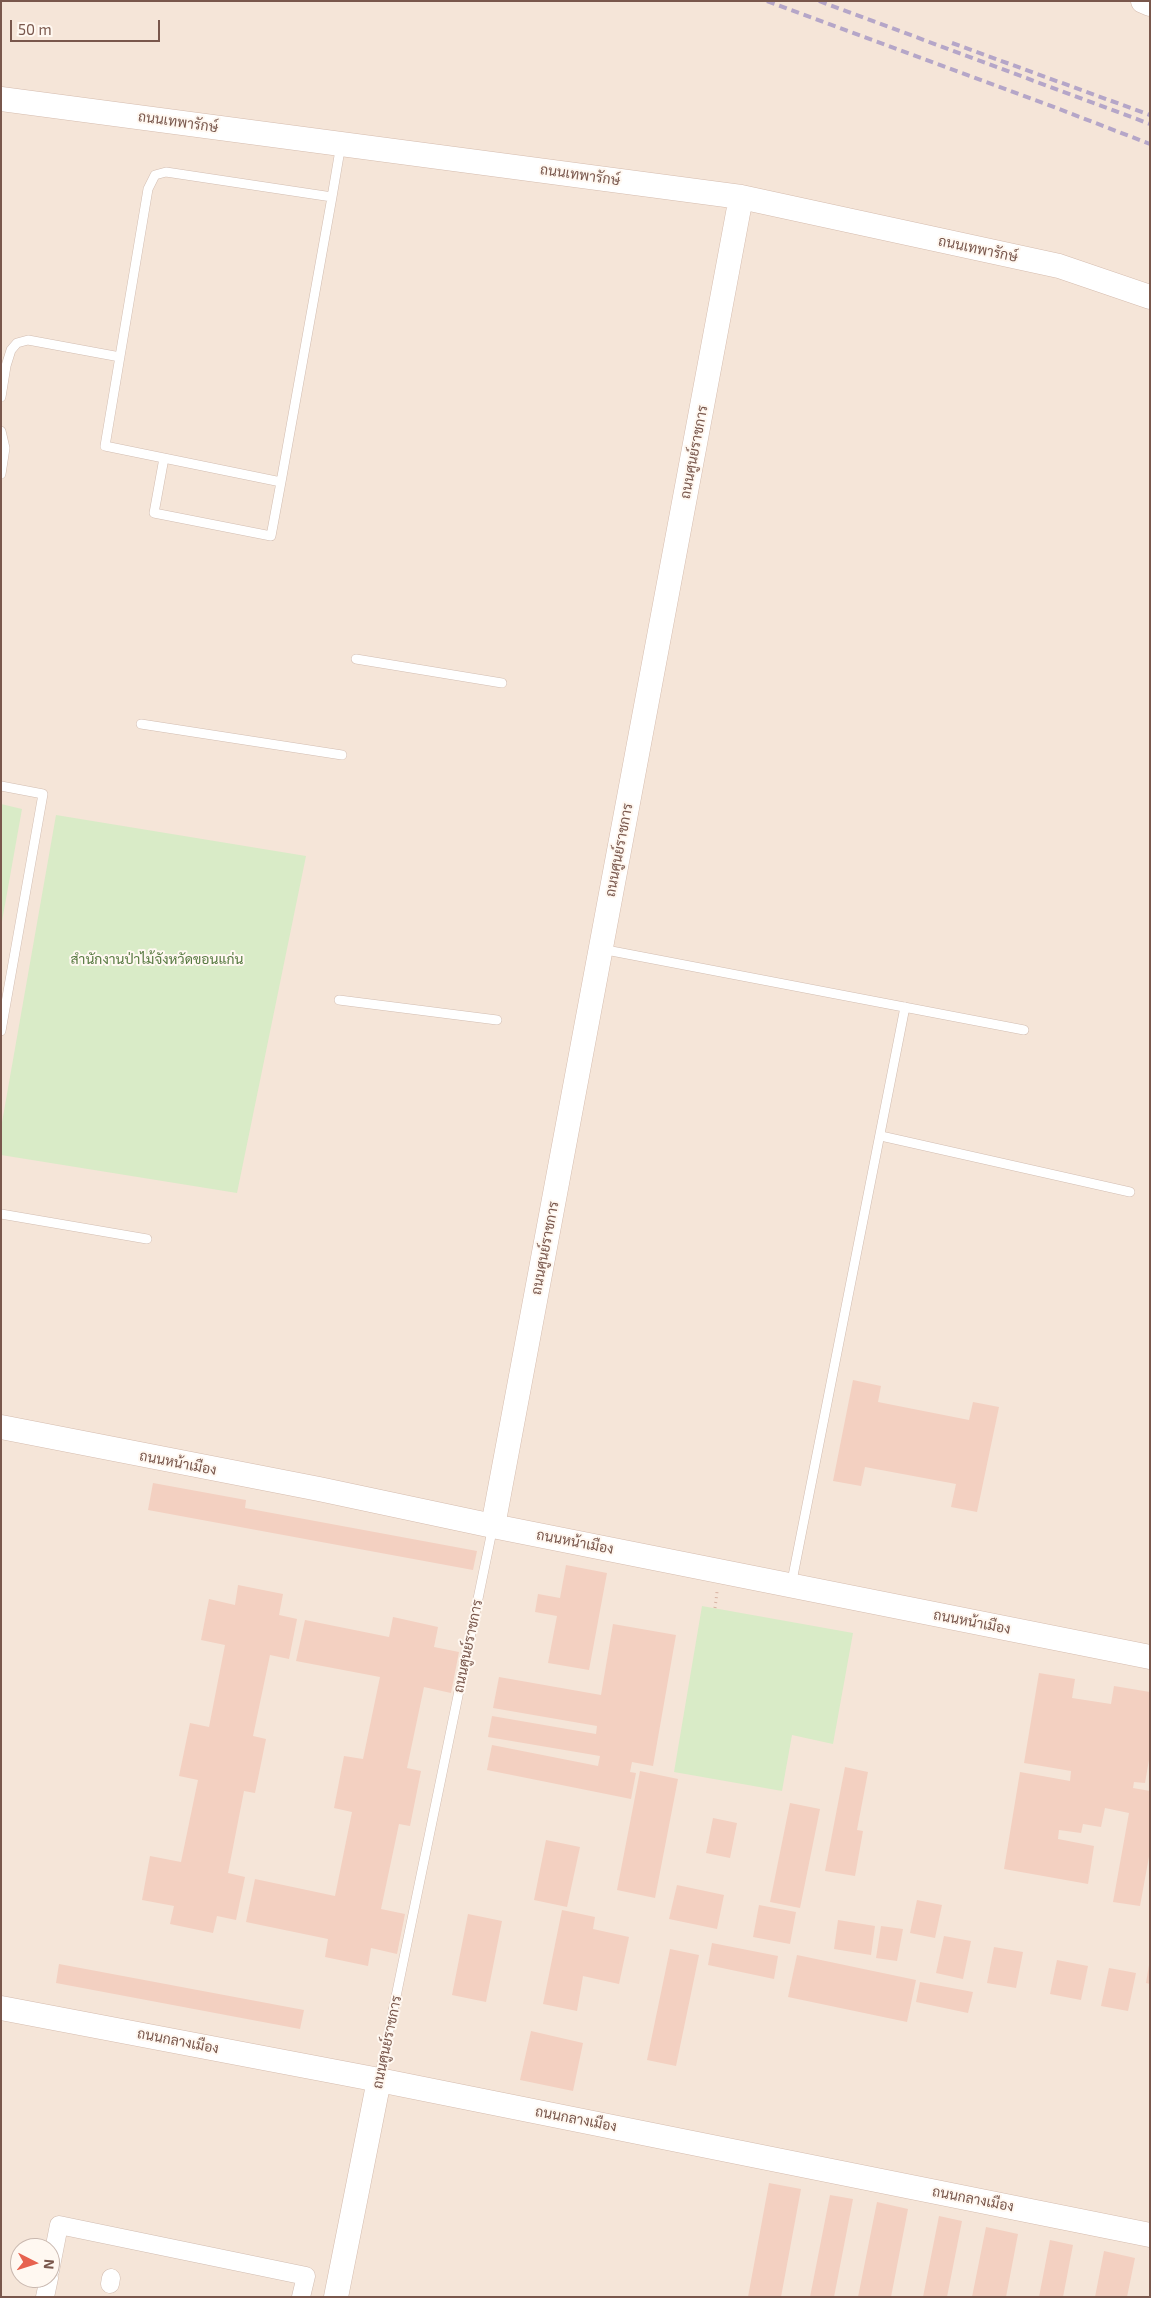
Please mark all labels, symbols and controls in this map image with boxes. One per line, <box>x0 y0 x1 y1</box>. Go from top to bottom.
scale bar <box>12 10 162 42</box>
text: 50 m <box>18 20 52 38</box>
street label: ถนนเทพารักษ์ <box>137 108 219 136</box>
street label: ถนนเทพารักษ์ <box>539 161 621 189</box>
street label: ถนนเทพารักษ์ <box>937 232 1019 266</box>
street label: ถนนศูนย์ราชการ <box>677 404 711 500</box>
street label: ถนนศูนย์ราชการ <box>602 802 636 898</box>
park label: สำนักงานป่าไม้จังหวัดขอนแก่น <box>70 951 244 967</box>
street label: ถนนศูนย์ราชการ <box>528 1200 562 1296</box>
street label: ถนนหน้าเมือง <box>138 1447 218 1479</box>
street label: ถนนหน้าเมือง <box>535 1526 615 1558</box>
street label: ถนนศูนย์ราชการ <box>450 1598 486 1694</box>
street label: ถนนหน้าเมือง <box>932 1606 1012 1638</box>
street label: ถนนศูนย์ราชการ <box>369 1994 405 2090</box>
street label: ถนนกลางเมือง <box>136 2025 220 2057</box>
street label: ถนนกลางเมือง <box>534 2103 618 2135</box>
street label: ถนนกลางเมือง <box>931 2183 1015 2215</box>
north arrow <box>10 2238 60 2288</box>
text: N <box>41 2258 58 2270</box>

